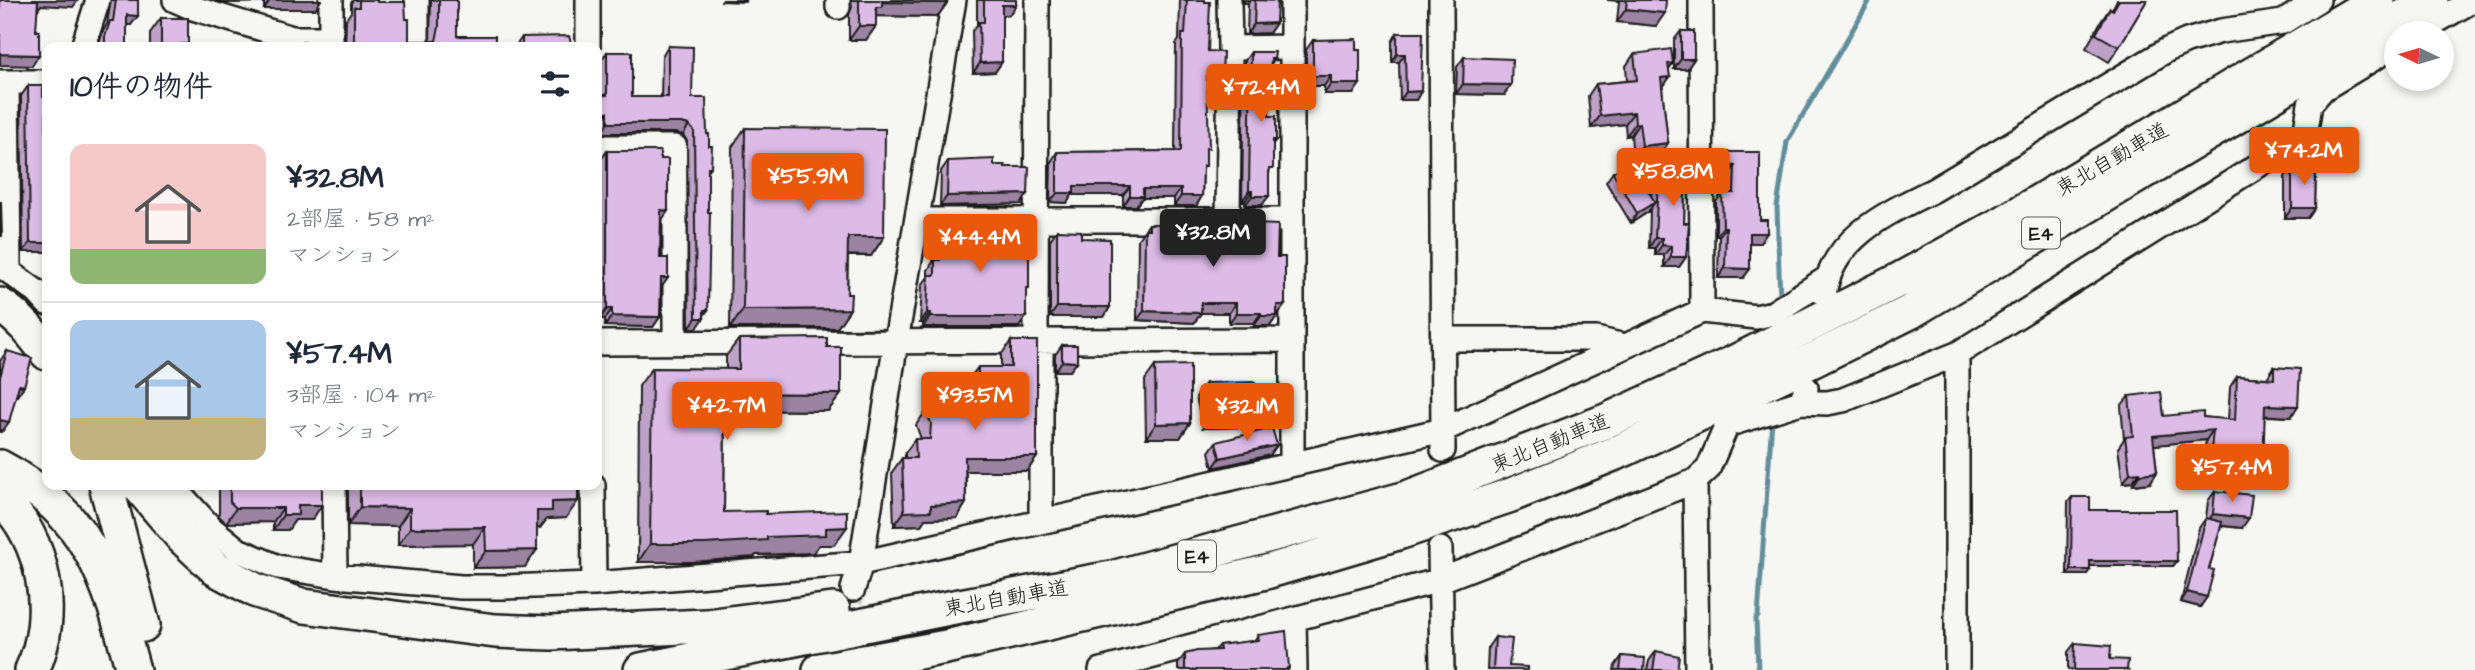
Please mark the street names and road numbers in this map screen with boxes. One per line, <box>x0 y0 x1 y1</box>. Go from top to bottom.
street label: 東北自動車道 <box>2050 115 2174 203</box>
road number: E4 <box>2022 218 2060 248</box>
street label: 東北自動車道 <box>1486 406 1614 481</box>
road number: E4 <box>1178 540 1216 572</box>
street label: 東北自動車道 <box>942 573 1071 624</box>

